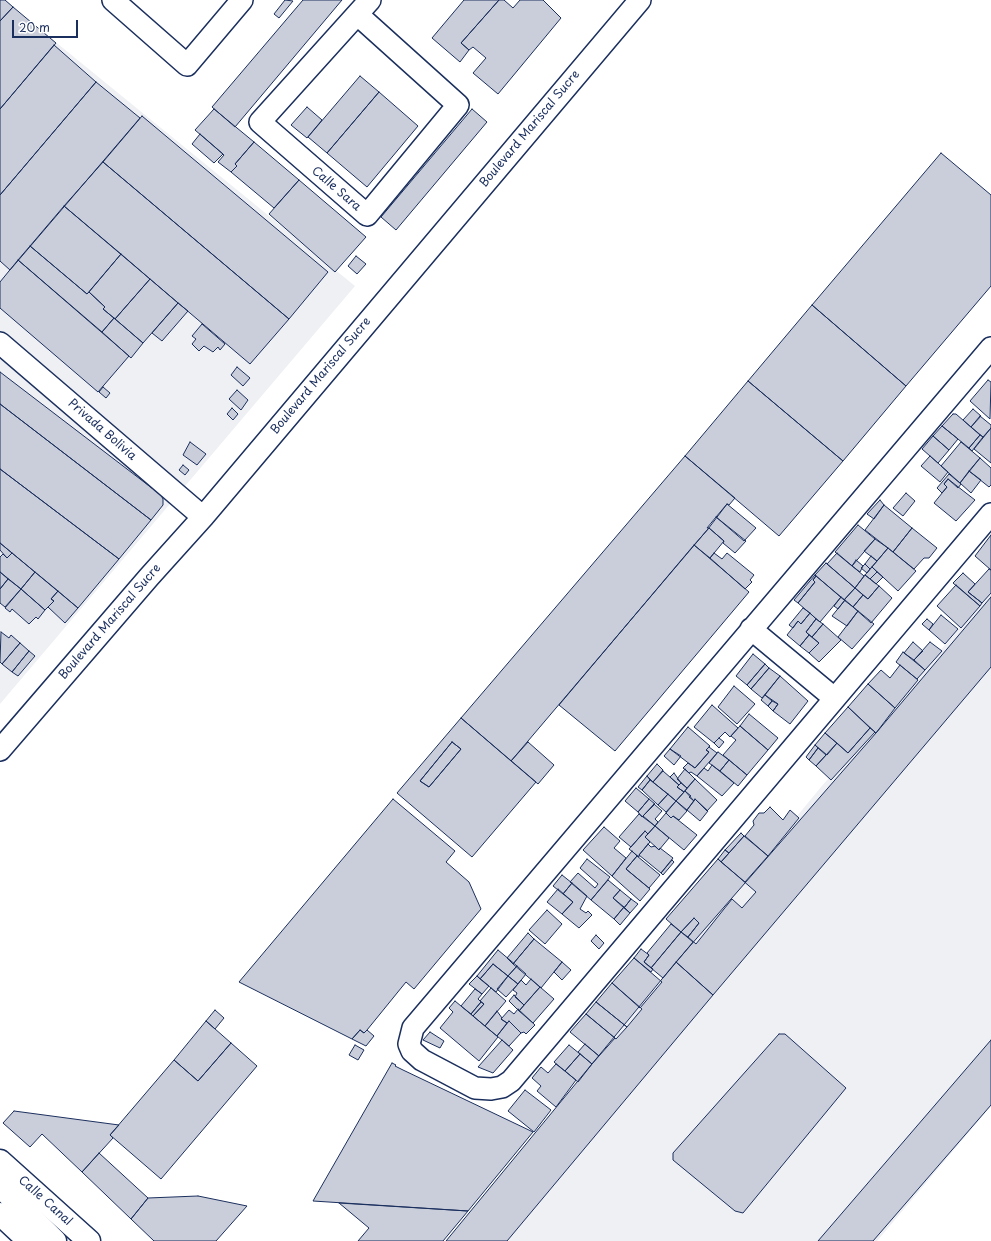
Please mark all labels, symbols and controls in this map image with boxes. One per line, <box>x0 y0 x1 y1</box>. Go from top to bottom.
scale bar <box>14 12 80 38</box>
text: 20 m <box>19 18 50 36</box>
street label: Boulevard Mariscal Sucre <box>477 68 583 190</box>
street label: Calle Sara <box>308 164 364 214</box>
street label: Boulevard Mariscal Sucre <box>268 315 374 437</box>
street label: Privada Bolivia <box>65 396 139 464</box>
street label: Boulevard Mariscal Sucre <box>56 561 164 683</box>
street label: Calle Canal <box>15 1173 75 1229</box>

